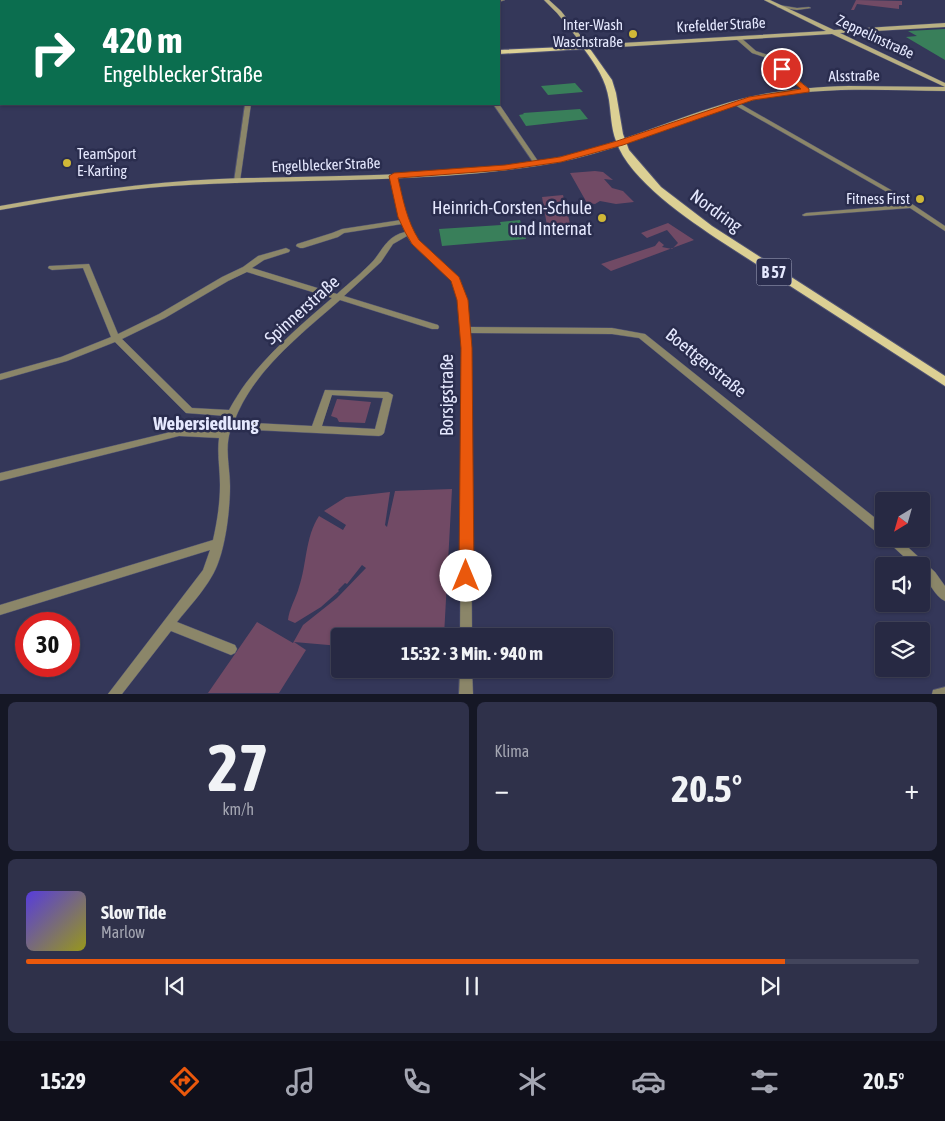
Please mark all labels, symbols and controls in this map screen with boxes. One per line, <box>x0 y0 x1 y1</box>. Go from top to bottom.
street label: Zeppelinstraße <box>834 11 917 62</box>
street label: Krefelder Straße <box>676 14 766 35</box>
place label: Inter-Wash Waschstraße <box>553 16 623 50</box>
icon: right <box>20 20 85 85</box>
text: 420 m <box>103 20 182 60</box>
marker: Inter-Wash Waschstraße <box>627 28 639 40</box>
pin <box>761 48 803 90</box>
icon: arrive <box>768 55 796 83</box>
text: Engelblecker Straße <box>103 61 263 87</box>
street label: Alsstraße <box>828 67 880 84</box>
place label: TeamSport E-Karting <box>77 145 136 179</box>
street label: Engelblecker Straße <box>271 154 381 175</box>
marker: TeamSport E-Karting <box>61 157 73 169</box>
street label: Nordring <box>686 185 746 237</box>
place label: Fitness First <box>846 190 910 207</box>
marker: Fitness First <box>914 193 926 205</box>
place label: Heinrich-Corsten-Schule und Internat <box>432 197 592 239</box>
marker: Heinrich-Corsten-Schule und Internat <box>596 212 608 224</box>
road number: B 57 <box>756 258 792 286</box>
street label: Spinnerstraße <box>260 271 343 348</box>
street label: Boettgerstraße <box>662 324 751 402</box>
street label: Borsigstraße <box>436 354 457 436</box>
district label: Webersiedlung <box>152 412 259 434</box>
north arrow <box>875 492 930 548</box>
map controls <box>875 492 930 677</box>
position arrow <box>439 549 491 601</box>
button: sound <box>875 557 930 612</box>
speed limit sign: 30 <box>15 612 80 677</box>
button: layers <box>875 622 930 677</box>
text: 15:32 · 3 Min. · 940 m <box>401 642 543 664</box>
text: 27 <box>208 730 269 805</box>
text: Klima <box>495 742 529 760</box>
text: 20.5° <box>671 767 742 810</box>
text: − <box>495 773 509 805</box>
text: + <box>904 773 919 805</box>
text: km/h <box>222 800 254 818</box>
text: Slow Tide <box>101 901 166 923</box>
text: Marlow <box>101 923 145 941</box>
icon: previous <box>161 972 189 1000</box>
icon: pause <box>458 972 486 1000</box>
icon: next <box>756 972 784 1000</box>
icon: directions <box>167 1064 202 1099</box>
icon: music <box>283 1064 318 1099</box>
icon: phone <box>399 1064 434 1099</box>
icon: climate <box>515 1064 550 1099</box>
icon: car <box>631 1064 666 1099</box>
icon: filters <box>747 1064 782 1099</box>
text: 15:29 <box>41 1068 86 1094</box>
text: 20.5° <box>863 1068 904 1094</box>

